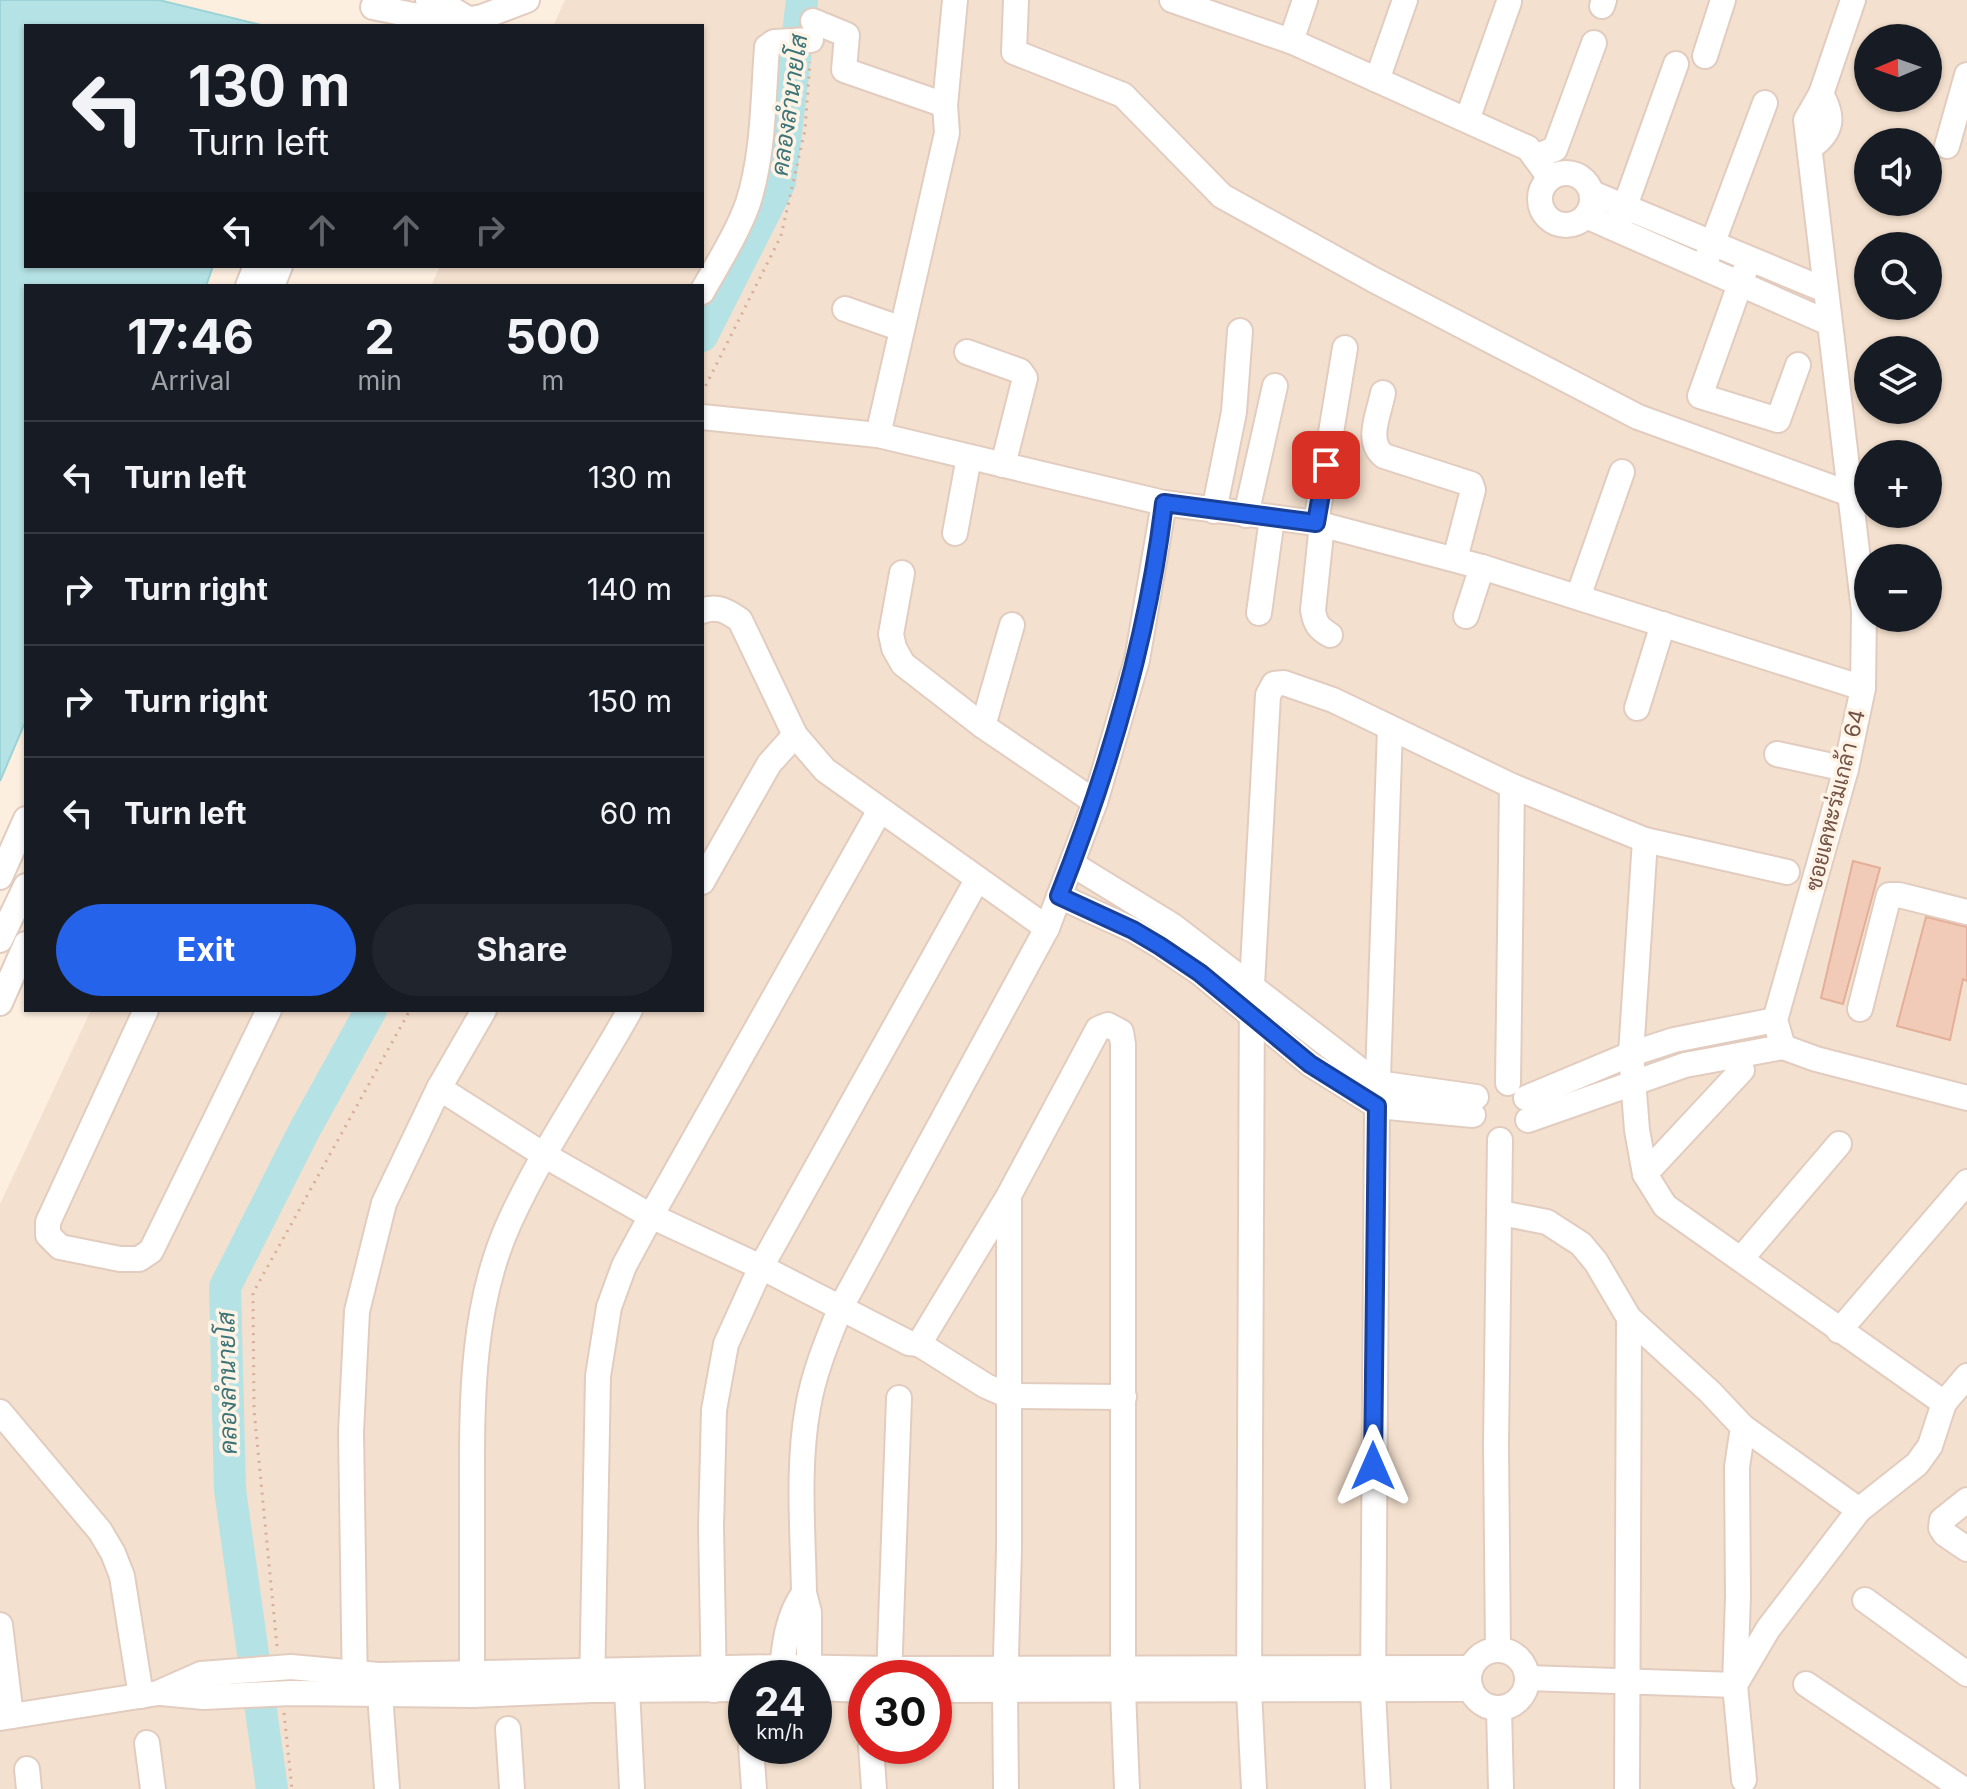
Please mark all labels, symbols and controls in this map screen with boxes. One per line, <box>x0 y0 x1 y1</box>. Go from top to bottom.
north arrow <box>1854 24 1942 112</box>
map controls <box>1854 24 1942 632</box>
water label: คลองลำนายโส <box>764 31 813 178</box>
text: 130 m <box>188 52 350 120</box>
icon: left <box>56 56 160 160</box>
text: Turn left <box>188 120 329 164</box>
button: sound <box>1854 128 1942 216</box>
icon: left <box>216 208 260 252</box>
icon: ahead <box>300 208 344 252</box>
icon: ahead <box>384 208 428 252</box>
icon: right <box>468 208 512 252</box>
button: search <box>1854 232 1942 320</box>
text: 17:46 <box>127 307 254 366</box>
text: 2 <box>364 307 395 366</box>
text: 500 <box>505 307 601 366</box>
button: layers <box>1854 336 1942 424</box>
text: Arrival <box>151 365 231 396</box>
text: min <box>357 365 402 396</box>
text: m <box>541 365 564 396</box>
pin <box>1292 431 1360 499</box>
button: + <box>1854 440 1942 528</box>
icon: arrive <box>1304 443 1348 487</box>
icon: left <box>56 455 100 499</box>
text: Turn left <box>124 459 246 495</box>
text: 130 m <box>588 459 672 495</box>
button: − <box>1854 544 1942 632</box>
icon: right <box>56 567 100 611</box>
text: Turn right <box>124 571 268 607</box>
text: 140 m <box>587 571 672 607</box>
icon: right <box>56 679 100 723</box>
text: Turn right <box>124 683 268 719</box>
text: 150 m <box>588 683 672 719</box>
street label: ซอยเคหะร่มเกล้า 64 <box>1799 706 1870 893</box>
icon: left <box>56 791 100 835</box>
text: Turn left <box>124 795 246 831</box>
text: 60 m <box>600 795 672 831</box>
button: Exit <box>56 904 356 996</box>
button: Share <box>372 904 672 996</box>
water label: คลองลำนายโส <box>210 1310 243 1455</box>
position arrow <box>1331 1424 1415 1508</box>
speed limit sign: 30 <box>848 1660 952 1764</box>
text: 24 <box>754 1677 806 1726</box>
text: km/h <box>756 1720 804 1744</box>

